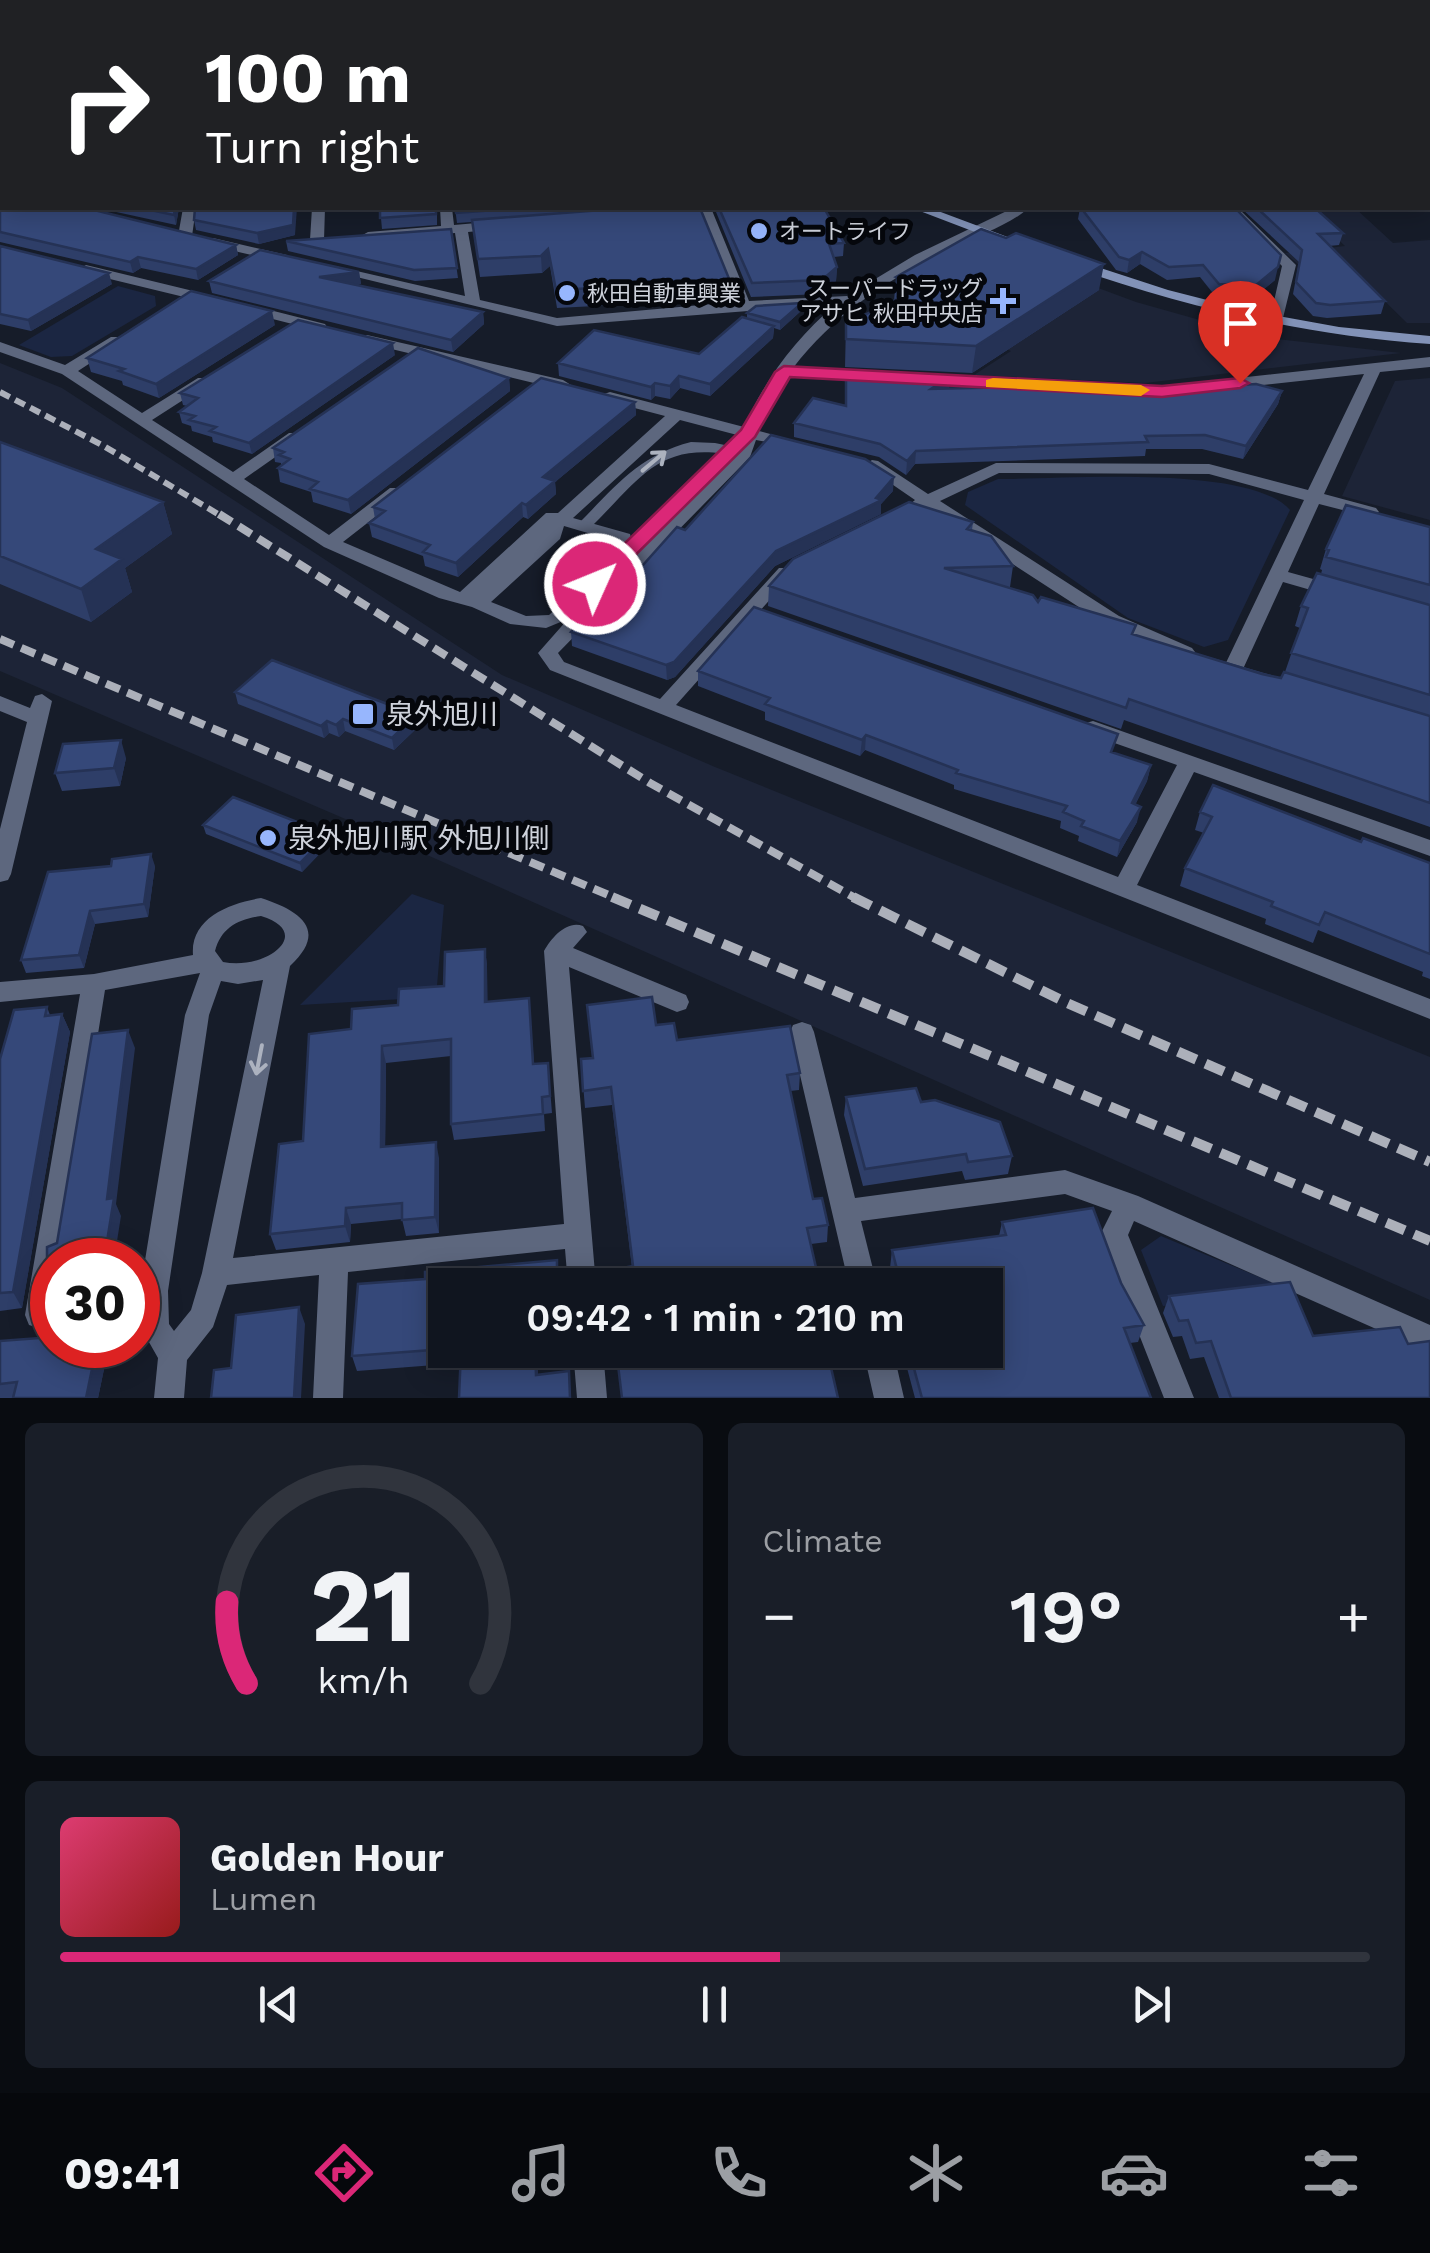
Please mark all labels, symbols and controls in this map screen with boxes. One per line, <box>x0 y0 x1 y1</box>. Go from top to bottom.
text: 100 m <box>205 37 411 119</box>
icon: right <box>40 40 170 170</box>
text: Turn right <box>205 121 419 174</box>
place label: オートライフ <box>779 219 911 244</box>
marker: オートライフ <box>748 220 770 242</box>
place label: スーパードラッグ アサヒ 秋田中央店 <box>799 276 983 326</box>
place label: 秋田自動車興業 <box>587 281 741 306</box>
pin <box>1198 281 1283 384</box>
marker: 秋田自動車興業 <box>556 282 578 304</box>
marker: スーパードラッグ アサヒ 秋田中央店 <box>992 290 1014 312</box>
icon: arrive <box>1213 296 1268 351</box>
one-way arrow <box>640 450 666 472</box>
position arrow <box>543 532 647 636</box>
place label: 泉外旭川 <box>386 698 498 731</box>
marker: 泉外旭川 <box>350 701 376 727</box>
place label: 泉外旭川駅 外旭川側 <box>288 822 550 855</box>
marker: 泉外旭川駅 外旭川側 <box>257 827 279 849</box>
one-way arrow <box>248 1043 267 1075</box>
speed limit sign: 30 <box>30 1238 160 1368</box>
text: 09:42 · 1 min · 210 m <box>526 1296 905 1340</box>
text: Climate <box>763 1522 883 1560</box>
text: 21 <box>310 1544 417 1666</box>
text: 19° <box>1009 1572 1123 1660</box>
text: − <box>763 1584 796 1648</box>
text: + <box>1337 1584 1370 1648</box>
text: km/h <box>318 1660 410 1702</box>
text: Golden Hour <box>210 1836 444 1880</box>
text: Lumen <box>210 1880 317 1918</box>
icon: previous <box>251 1977 306 2032</box>
icon: pause <box>687 1977 742 2032</box>
icon: next <box>1124 1977 1179 2032</box>
icon: directions <box>309 2138 379 2208</box>
icon: music <box>506 2138 576 2208</box>
icon: phone <box>704 2138 774 2208</box>
icon: climate <box>901 2138 971 2208</box>
icon: car <box>1099 2138 1169 2208</box>
icon: filters <box>1296 2138 1366 2208</box>
text: 09:41 <box>64 2147 181 2200</box>

